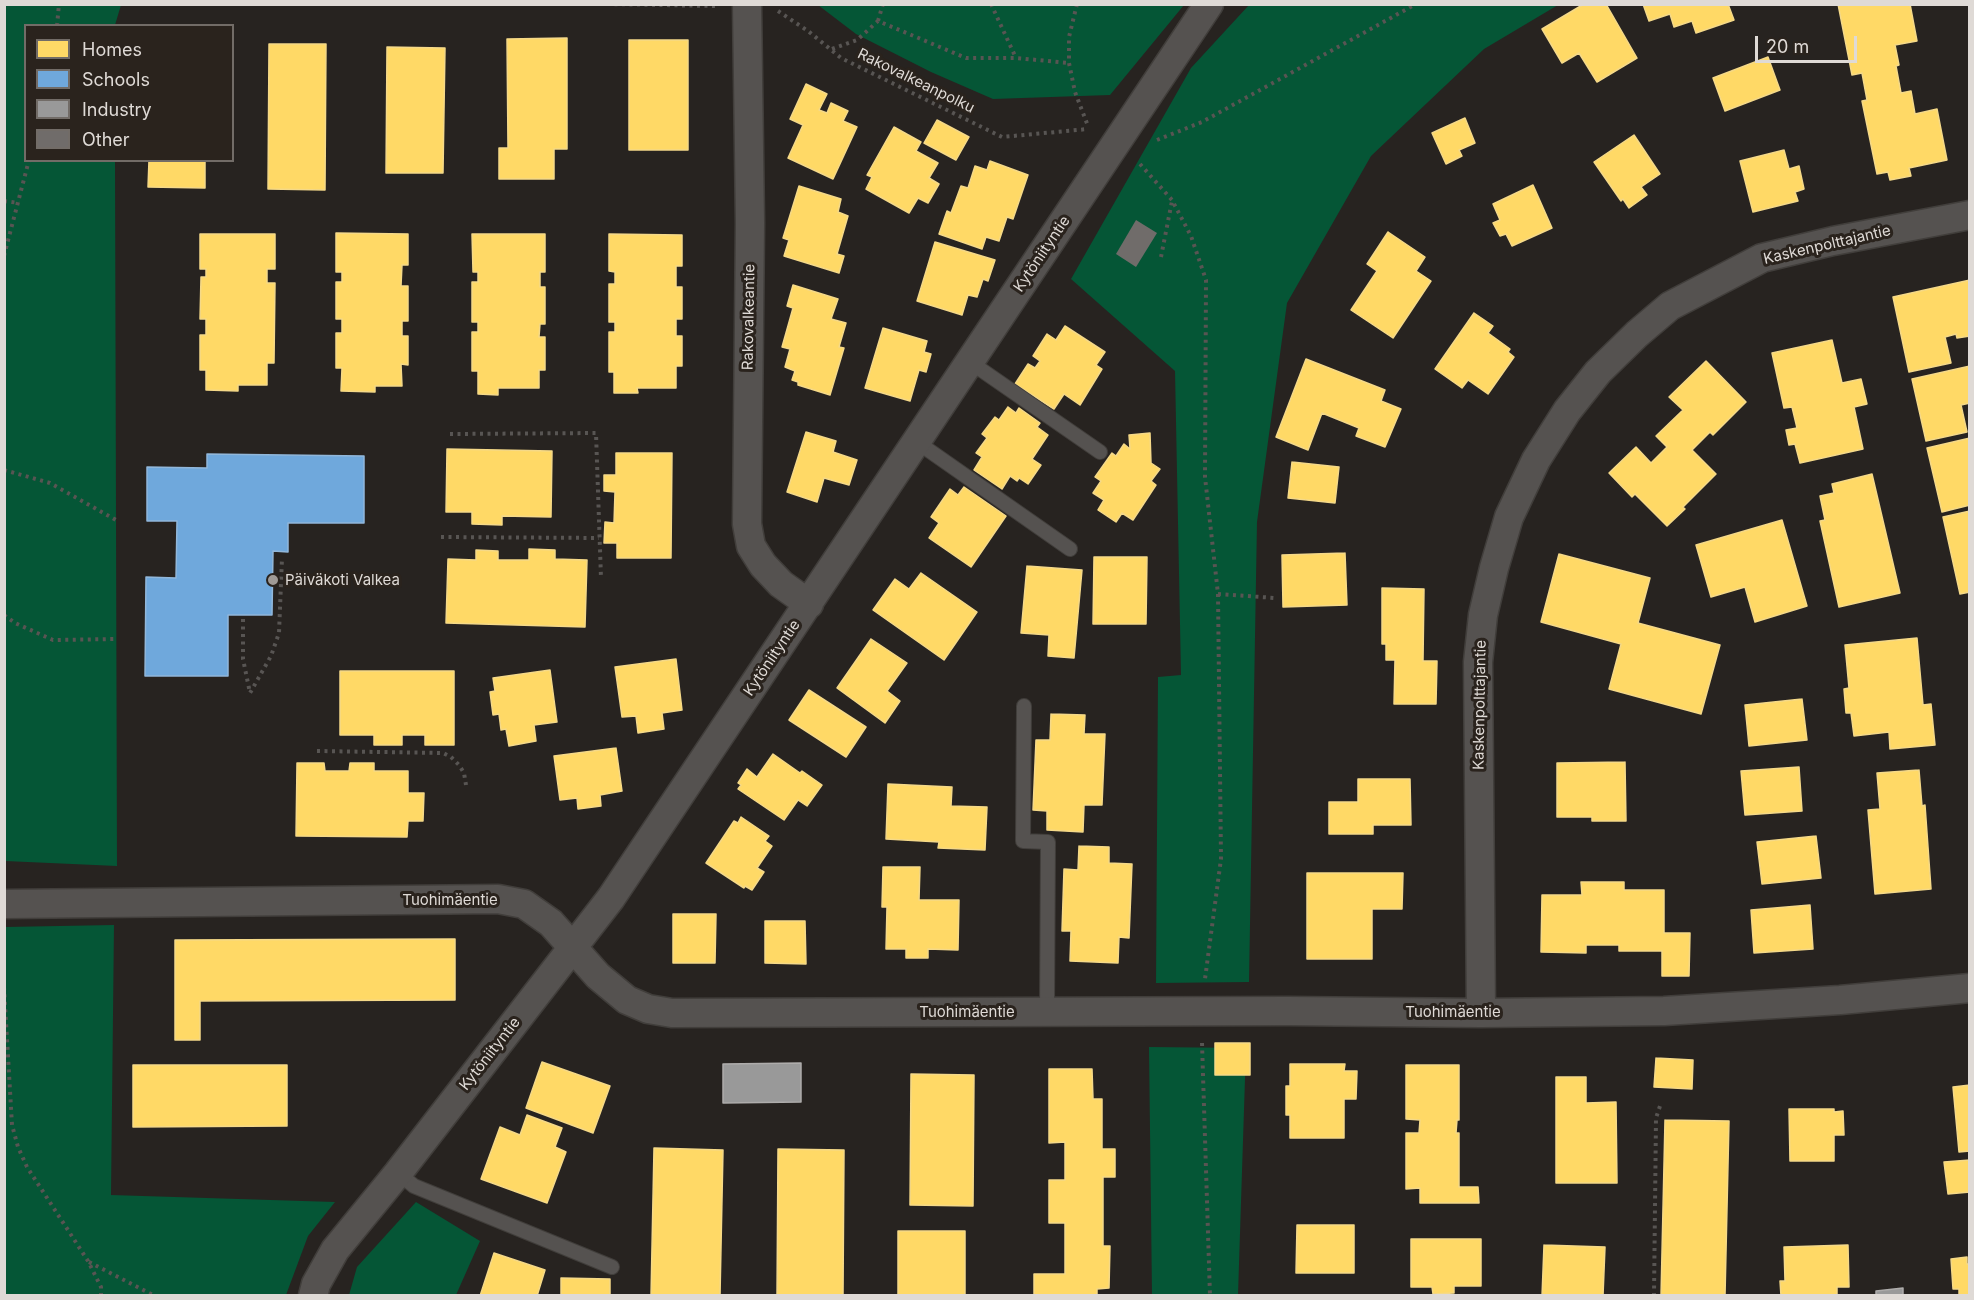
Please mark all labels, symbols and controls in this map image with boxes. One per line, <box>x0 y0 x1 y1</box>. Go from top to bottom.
legend <box>24 24 234 162</box>
scale bar <box>1758 24 1860 62</box>
text: 20 m <box>1766 36 1809 57</box>
text: Homes <box>82 39 142 60</box>
street label: Rakovalkeanpolku <box>855 45 977 117</box>
text: Schools <box>82 69 150 90</box>
text: Industry <box>82 99 152 120</box>
text: Other <box>82 129 130 150</box>
street label: Kytöniityntie <box>1010 213 1074 295</box>
street label: Kaskenpolttajantie <box>1762 222 1892 268</box>
street label: Rakovalkeantie <box>739 264 759 370</box>
place label: Päiväkoti Valkea <box>285 571 400 589</box>
marker: Päiväkoti Valkea <box>266 573 280 587</box>
street label: Kytöniityntie <box>740 617 804 699</box>
street label: Kaskenpolttajantie <box>1470 640 1490 770</box>
street label: Tuohimäentie <box>402 891 498 909</box>
street label: Tuohimäentie <box>919 1003 1015 1021</box>
street label: Tuohimäentie <box>1405 1003 1501 1021</box>
street label: Kytöniityntie <box>456 1014 524 1094</box>

